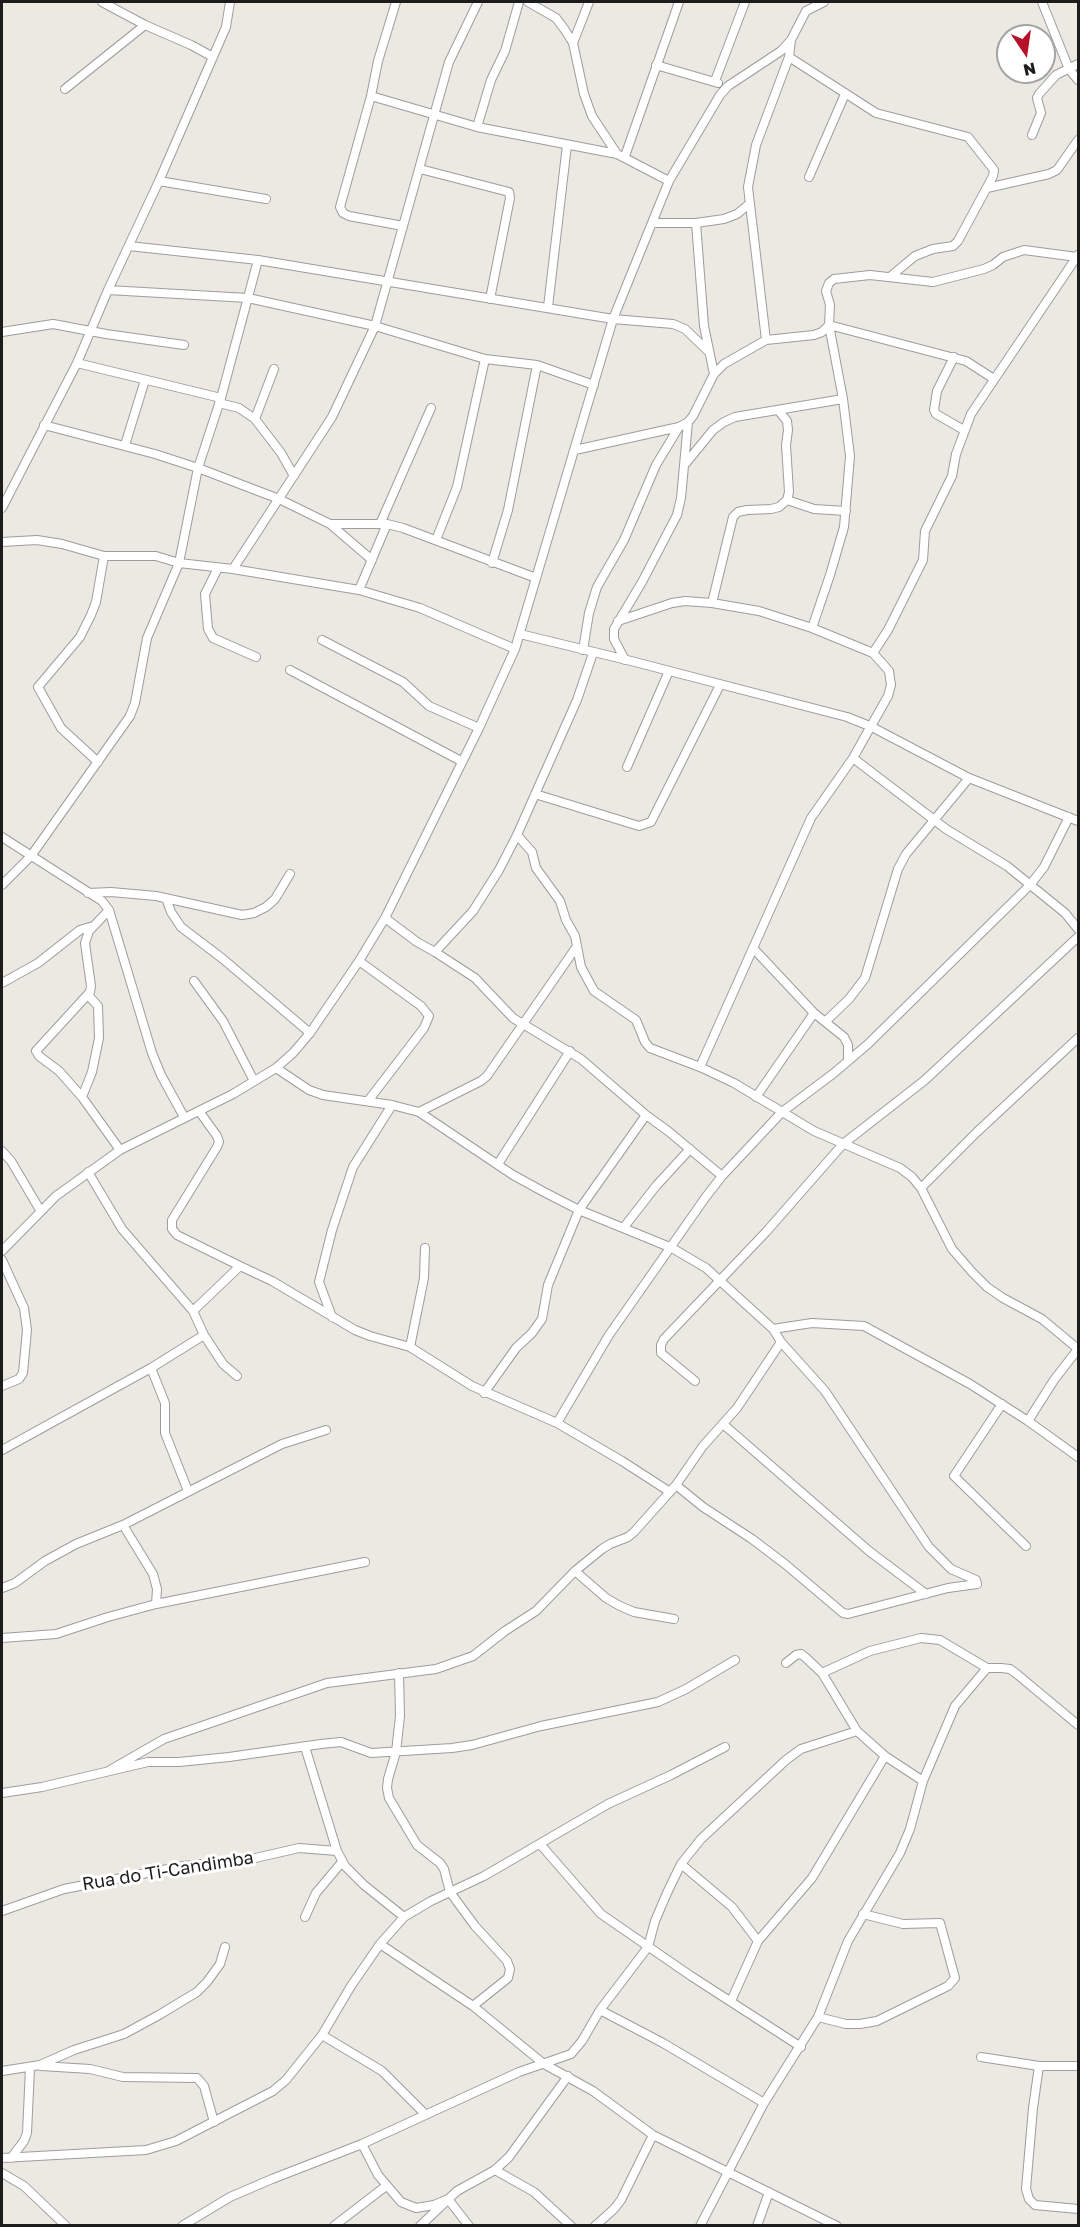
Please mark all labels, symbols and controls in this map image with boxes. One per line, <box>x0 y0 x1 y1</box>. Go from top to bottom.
north arrow <box>996 24 1056 84</box>
text: N <box>1021 58 1038 81</box>
street label: Rua do Ti-Candimba <box>81 1847 255 1895</box>

